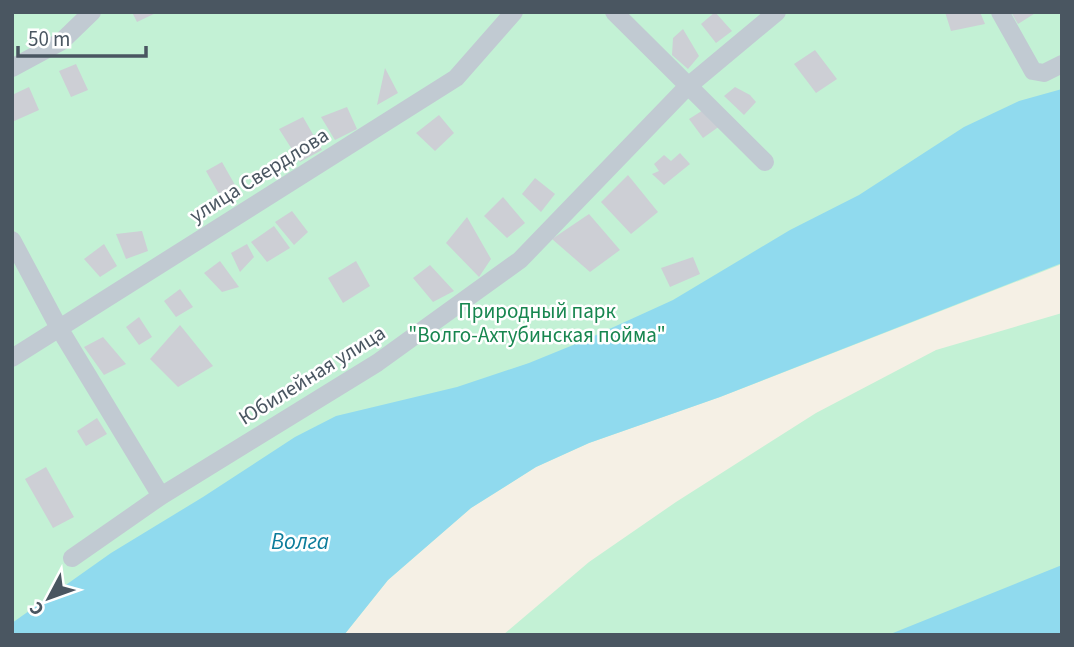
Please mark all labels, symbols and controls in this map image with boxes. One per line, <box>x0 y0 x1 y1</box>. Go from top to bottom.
scale bar <box>18 14 145 58</box>
text: 50 m <box>28 24 70 54</box>
street label: улица Свердлова <box>183 120 335 230</box>
park label: Природный парк "Волго-Ахтубинская пойма" <box>408 296 666 350</box>
street label: Юбилейная улица <box>233 318 391 432</box>
water label: Волга <box>271 525 329 558</box>
north arrow <box>14 563 84 633</box>
text: С <box>23 595 51 621</box>

